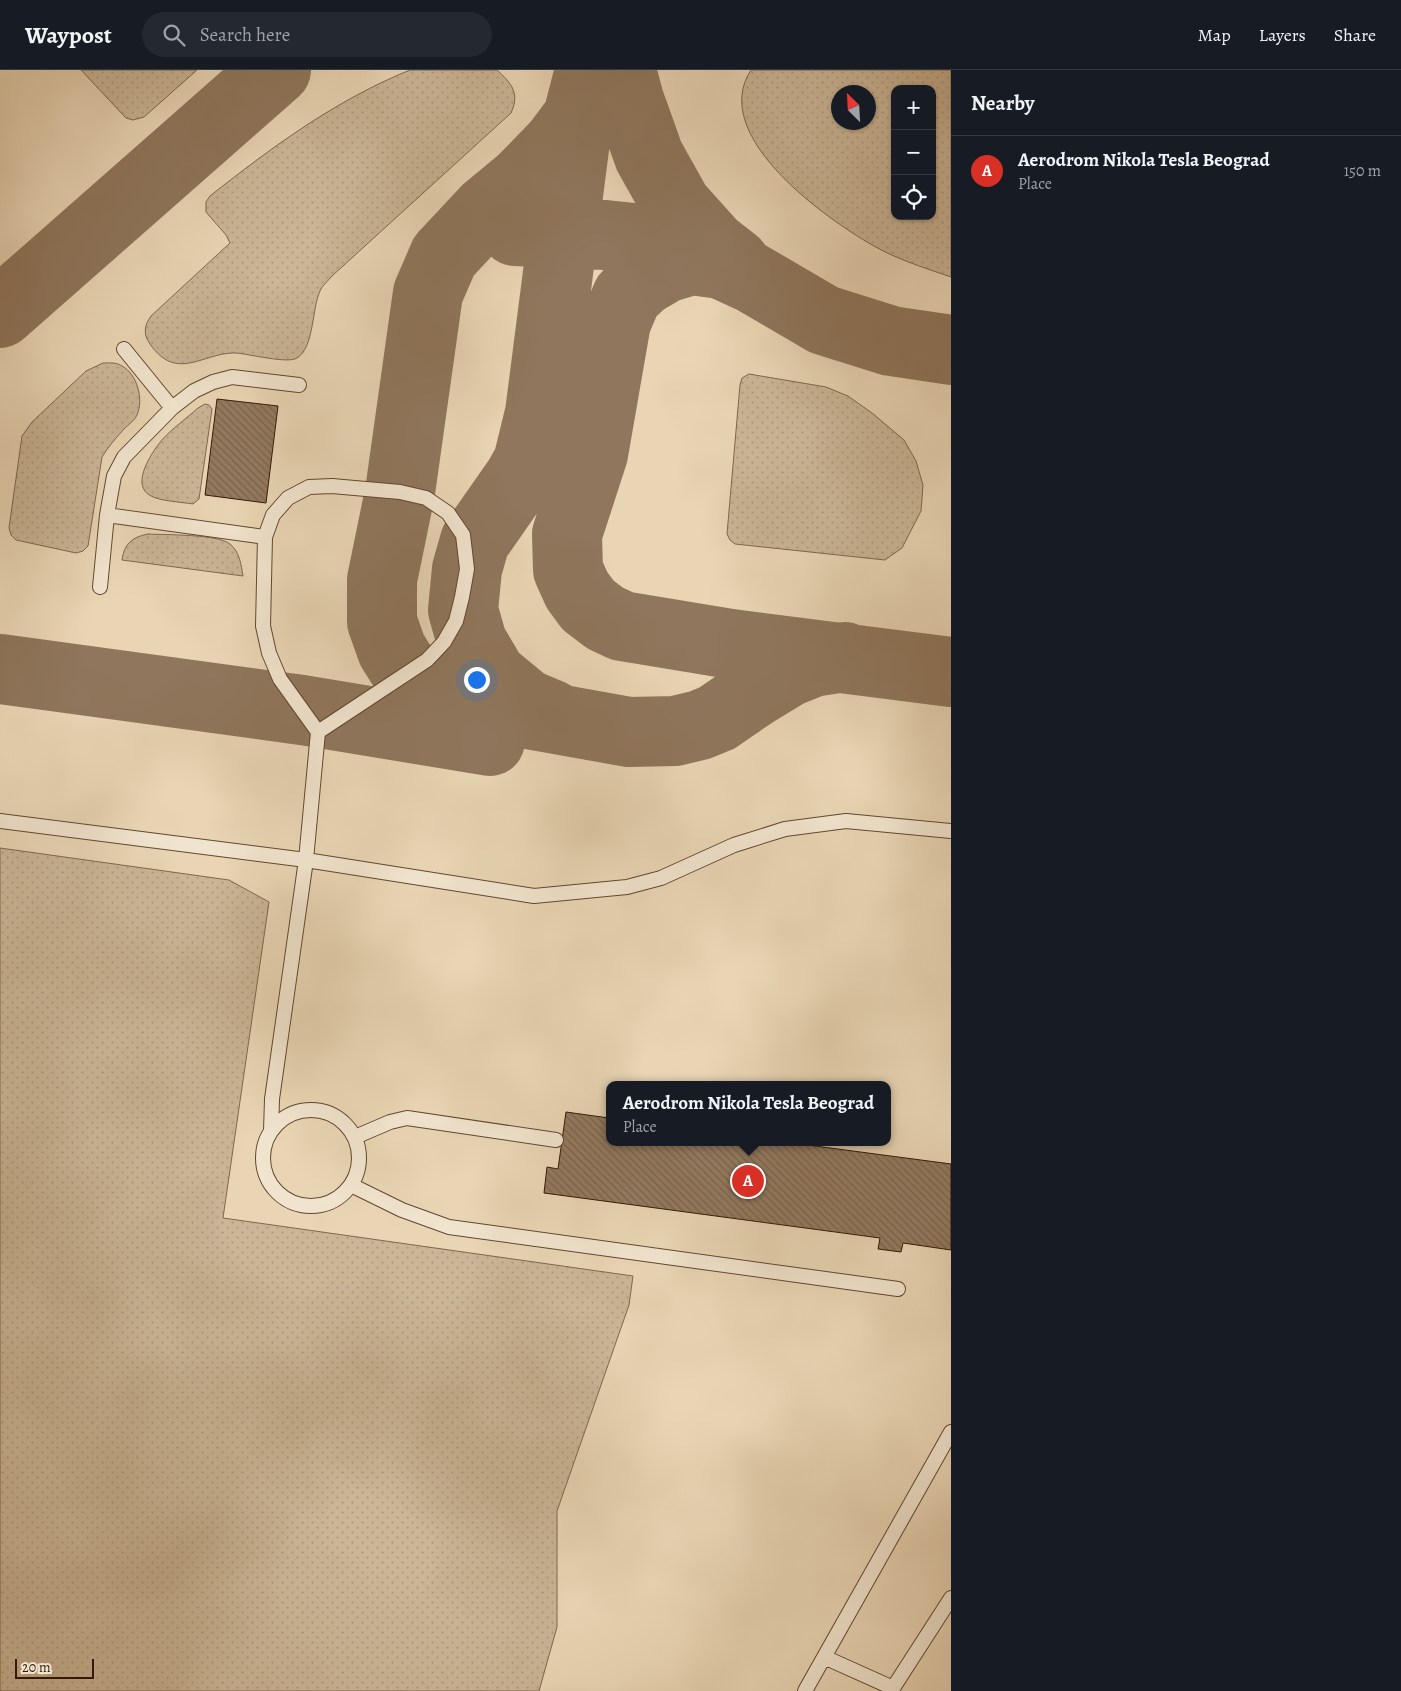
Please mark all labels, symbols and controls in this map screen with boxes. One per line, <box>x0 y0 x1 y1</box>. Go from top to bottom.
search box <box>142 12 492 57</box>
text: Waypost <box>25 19 112 51</box>
icon: search <box>160 21 188 49</box>
text: Search here <box>200 22 290 48</box>
text: Map <box>1198 23 1231 47</box>
text: Layers <box>1259 23 1306 47</box>
text: Share <box>1334 23 1376 47</box>
north arrow <box>831 85 876 130</box>
map controls <box>891 85 936 220</box>
button: + <box>891 85 936 130</box>
text: Nearby <box>971 89 1034 117</box>
button: − <box>891 130 936 175</box>
text: Aerodrom Nikola Tesla Beograd <box>1018 147 1270 173</box>
text: A <box>982 160 992 182</box>
text: 150 m <box>1344 160 1381 182</box>
text: Place <box>1018 173 1052 195</box>
button: locate <box>891 175 936 220</box>
your location <box>464 667 490 693</box>
popup <box>606 1081 891 1146</box>
text: Aerodrom Nikola Tesla Beograd <box>623 1090 874 1116</box>
text: Place <box>623 1116 657 1138</box>
pin: A <box>732 1162 764 1200</box>
scale bar <box>15 1656 94 1679</box>
text: 20 m <box>22 1658 51 1677</box>

